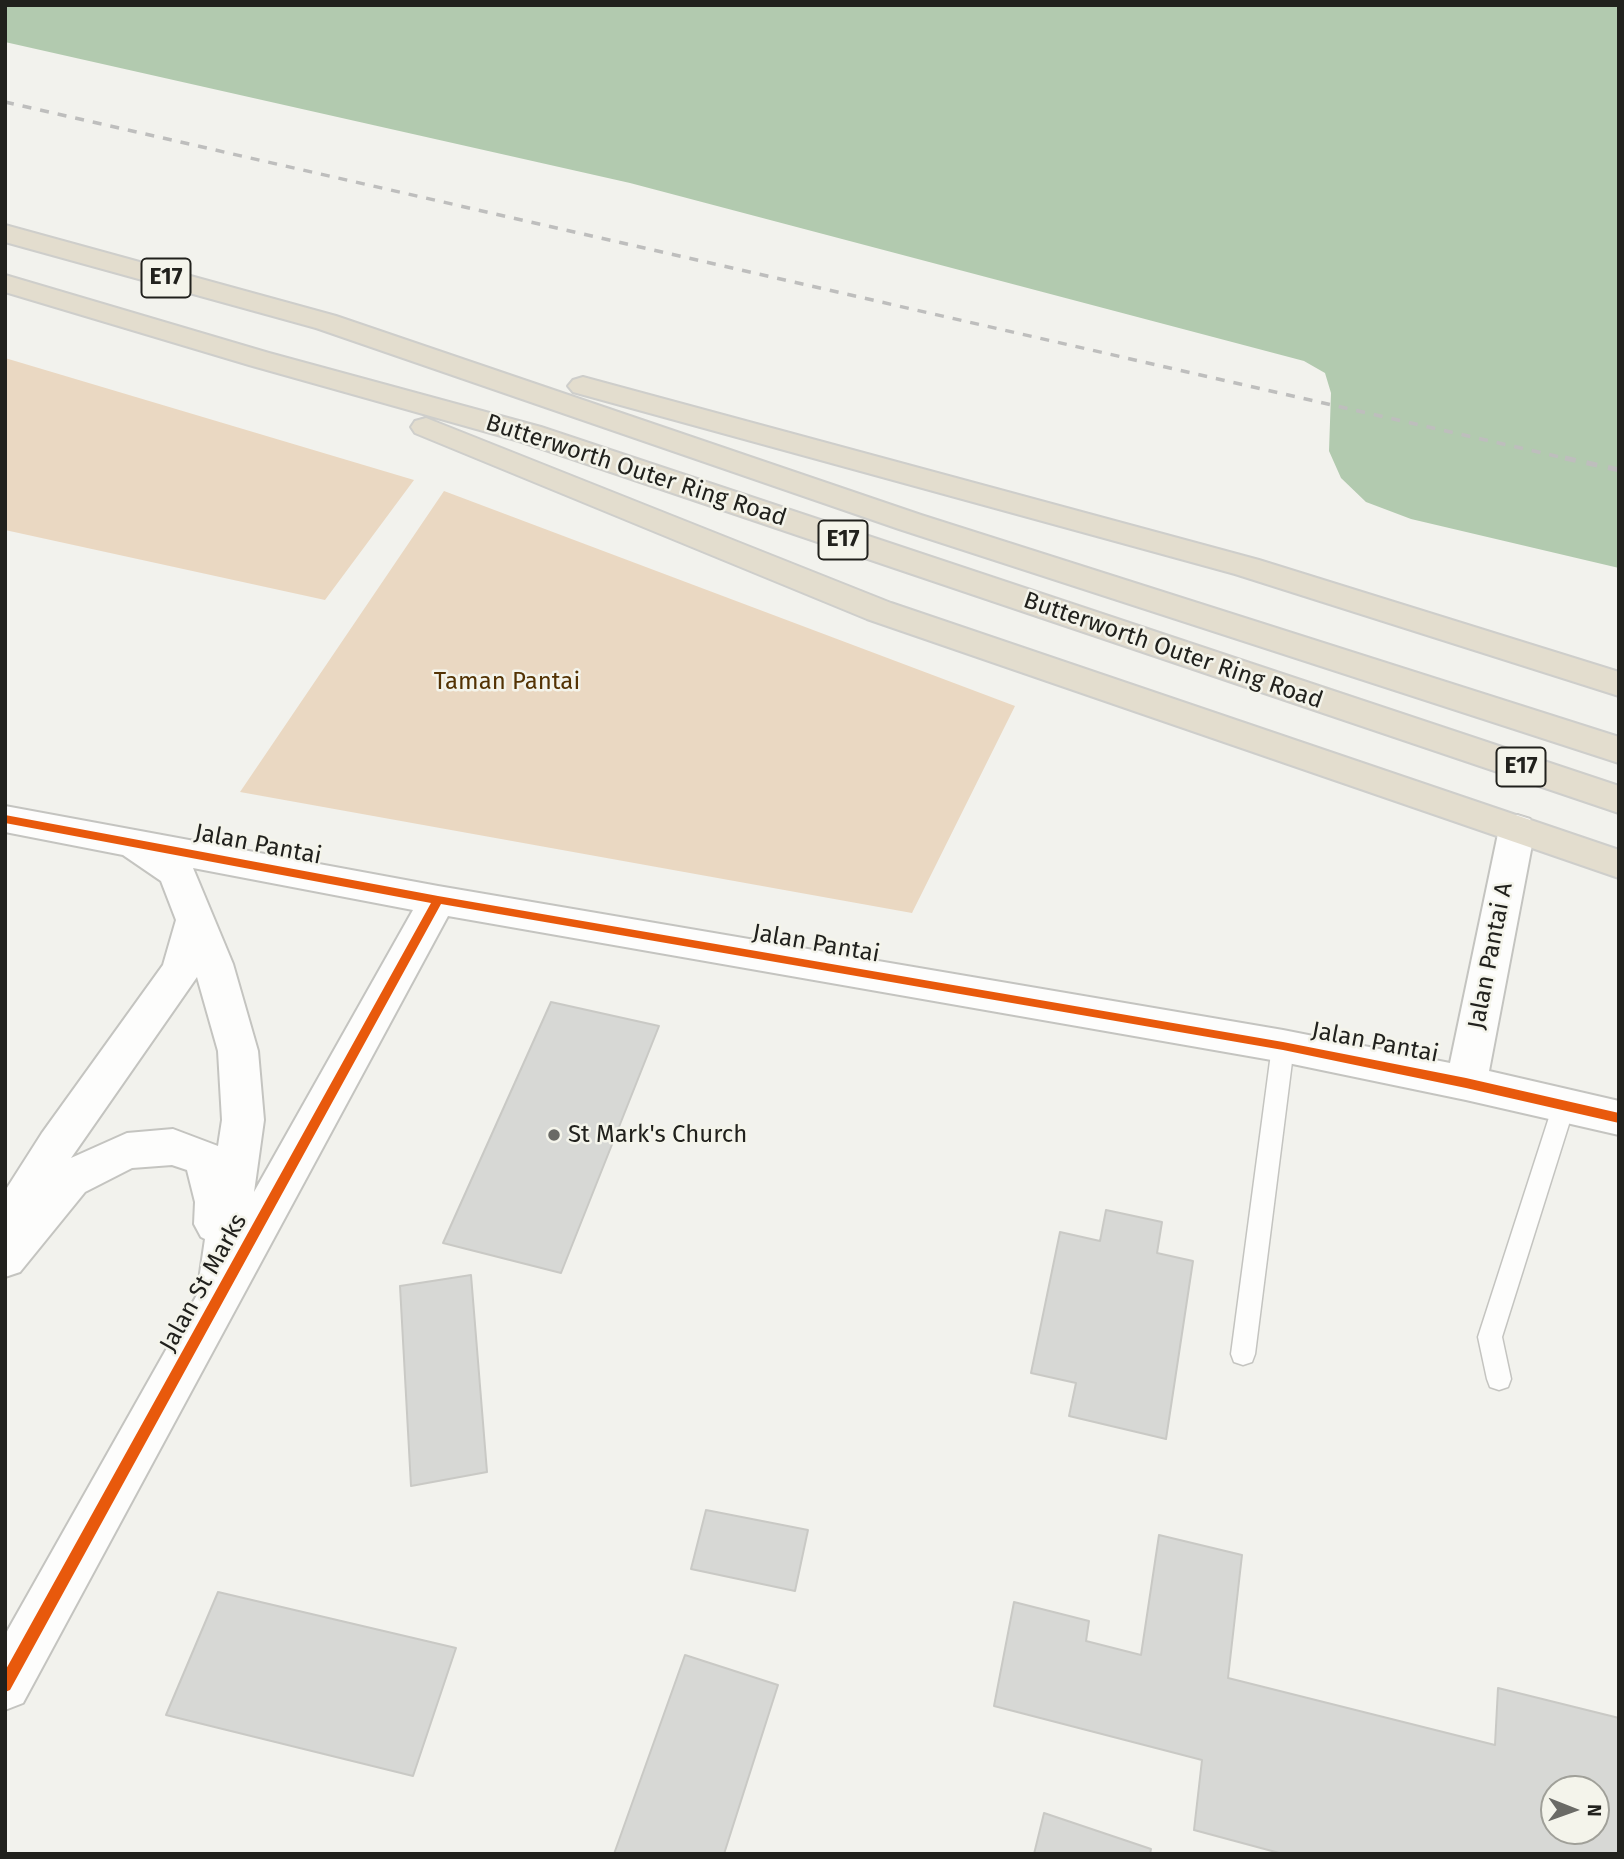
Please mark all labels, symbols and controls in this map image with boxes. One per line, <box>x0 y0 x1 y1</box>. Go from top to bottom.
road number: E17 <box>142 258 190 298</box>
street label: Butterworth Outer Ring Road <box>482 409 790 533</box>
road number: E17 <box>818 520 868 560</box>
street label: Butterworth Outer Ring Road <box>1020 586 1326 716</box>
park label: Taman Pantai <box>434 668 580 696</box>
road number: E17 <box>1496 748 1546 786</box>
street label: Jalan Pantai <box>192 819 324 871</box>
street label: Jalan Pantai A <box>1463 880 1519 1032</box>
street label: Jalan Pantai <box>750 919 882 969</box>
street label: Jalan Pantai <box>1309 1017 1441 1069</box>
place label: St Mark's Church <box>568 1121 747 1149</box>
marker: St Mark's Church <box>546 1127 562 1143</box>
street label: Jalan St Marks <box>154 1209 254 1357</box>
north arrow <box>1540 1775 1610 1845</box>
text: N <box>1583 1804 1606 1817</box>

